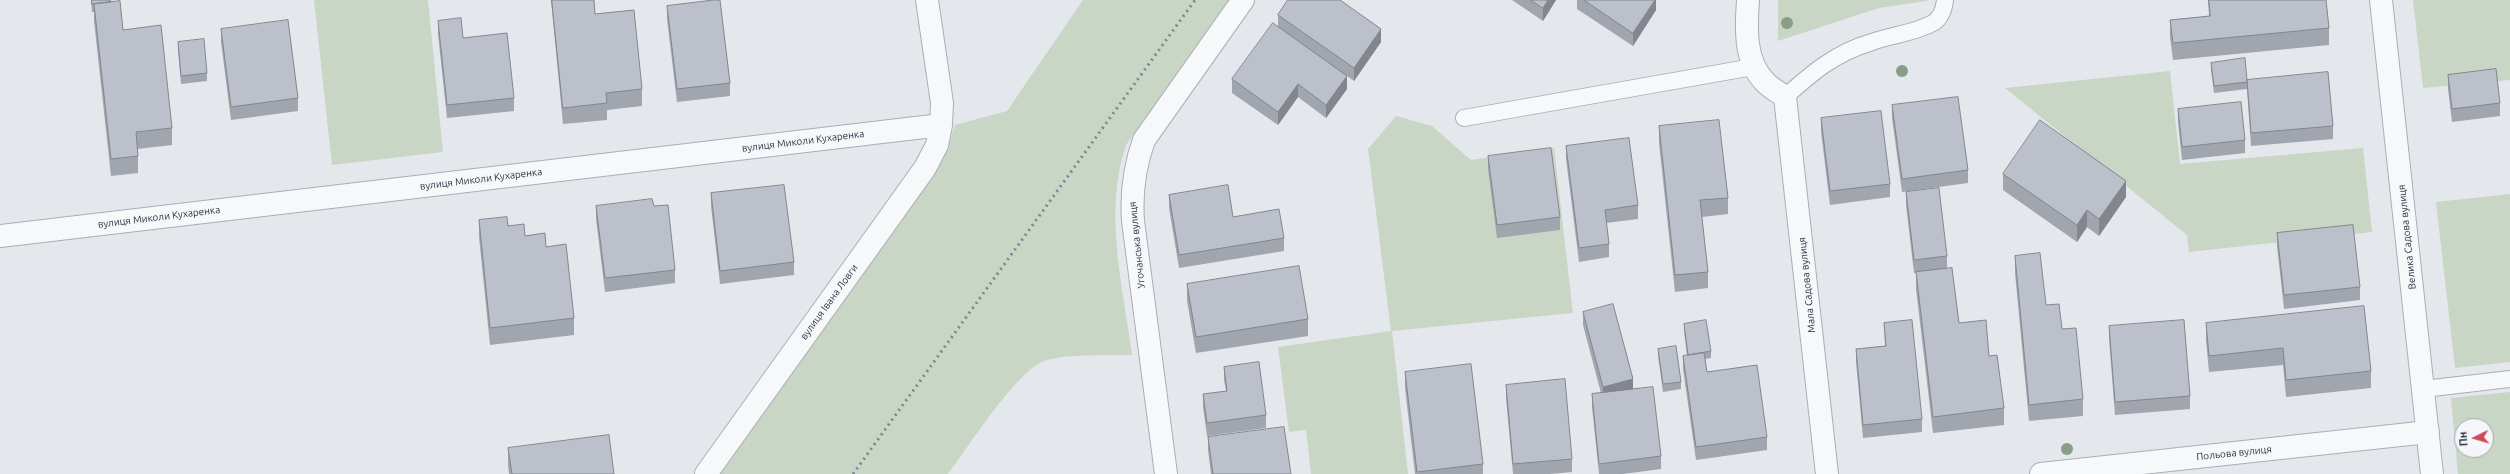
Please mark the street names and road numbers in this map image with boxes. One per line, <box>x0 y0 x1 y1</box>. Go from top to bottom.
street label: вулиця Миколи Кухаренка <box>741 128 865 154</box>
street label: вулиця Миколи Кухаренка <box>419 166 543 192</box>
street label: Велика Садова вулиця <box>2396 184 2418 290</box>
street label: Угочанська вулиця <box>1126 201 1148 289</box>
street label: вулиця Миколи Кухаренка <box>97 204 221 230</box>
street label: Мала Садова вулиця <box>1796 237 1818 333</box>
street label: вулиця Івана Ловги <box>798 262 860 342</box>
street label: Польова вулиця <box>2196 443 2272 463</box>

